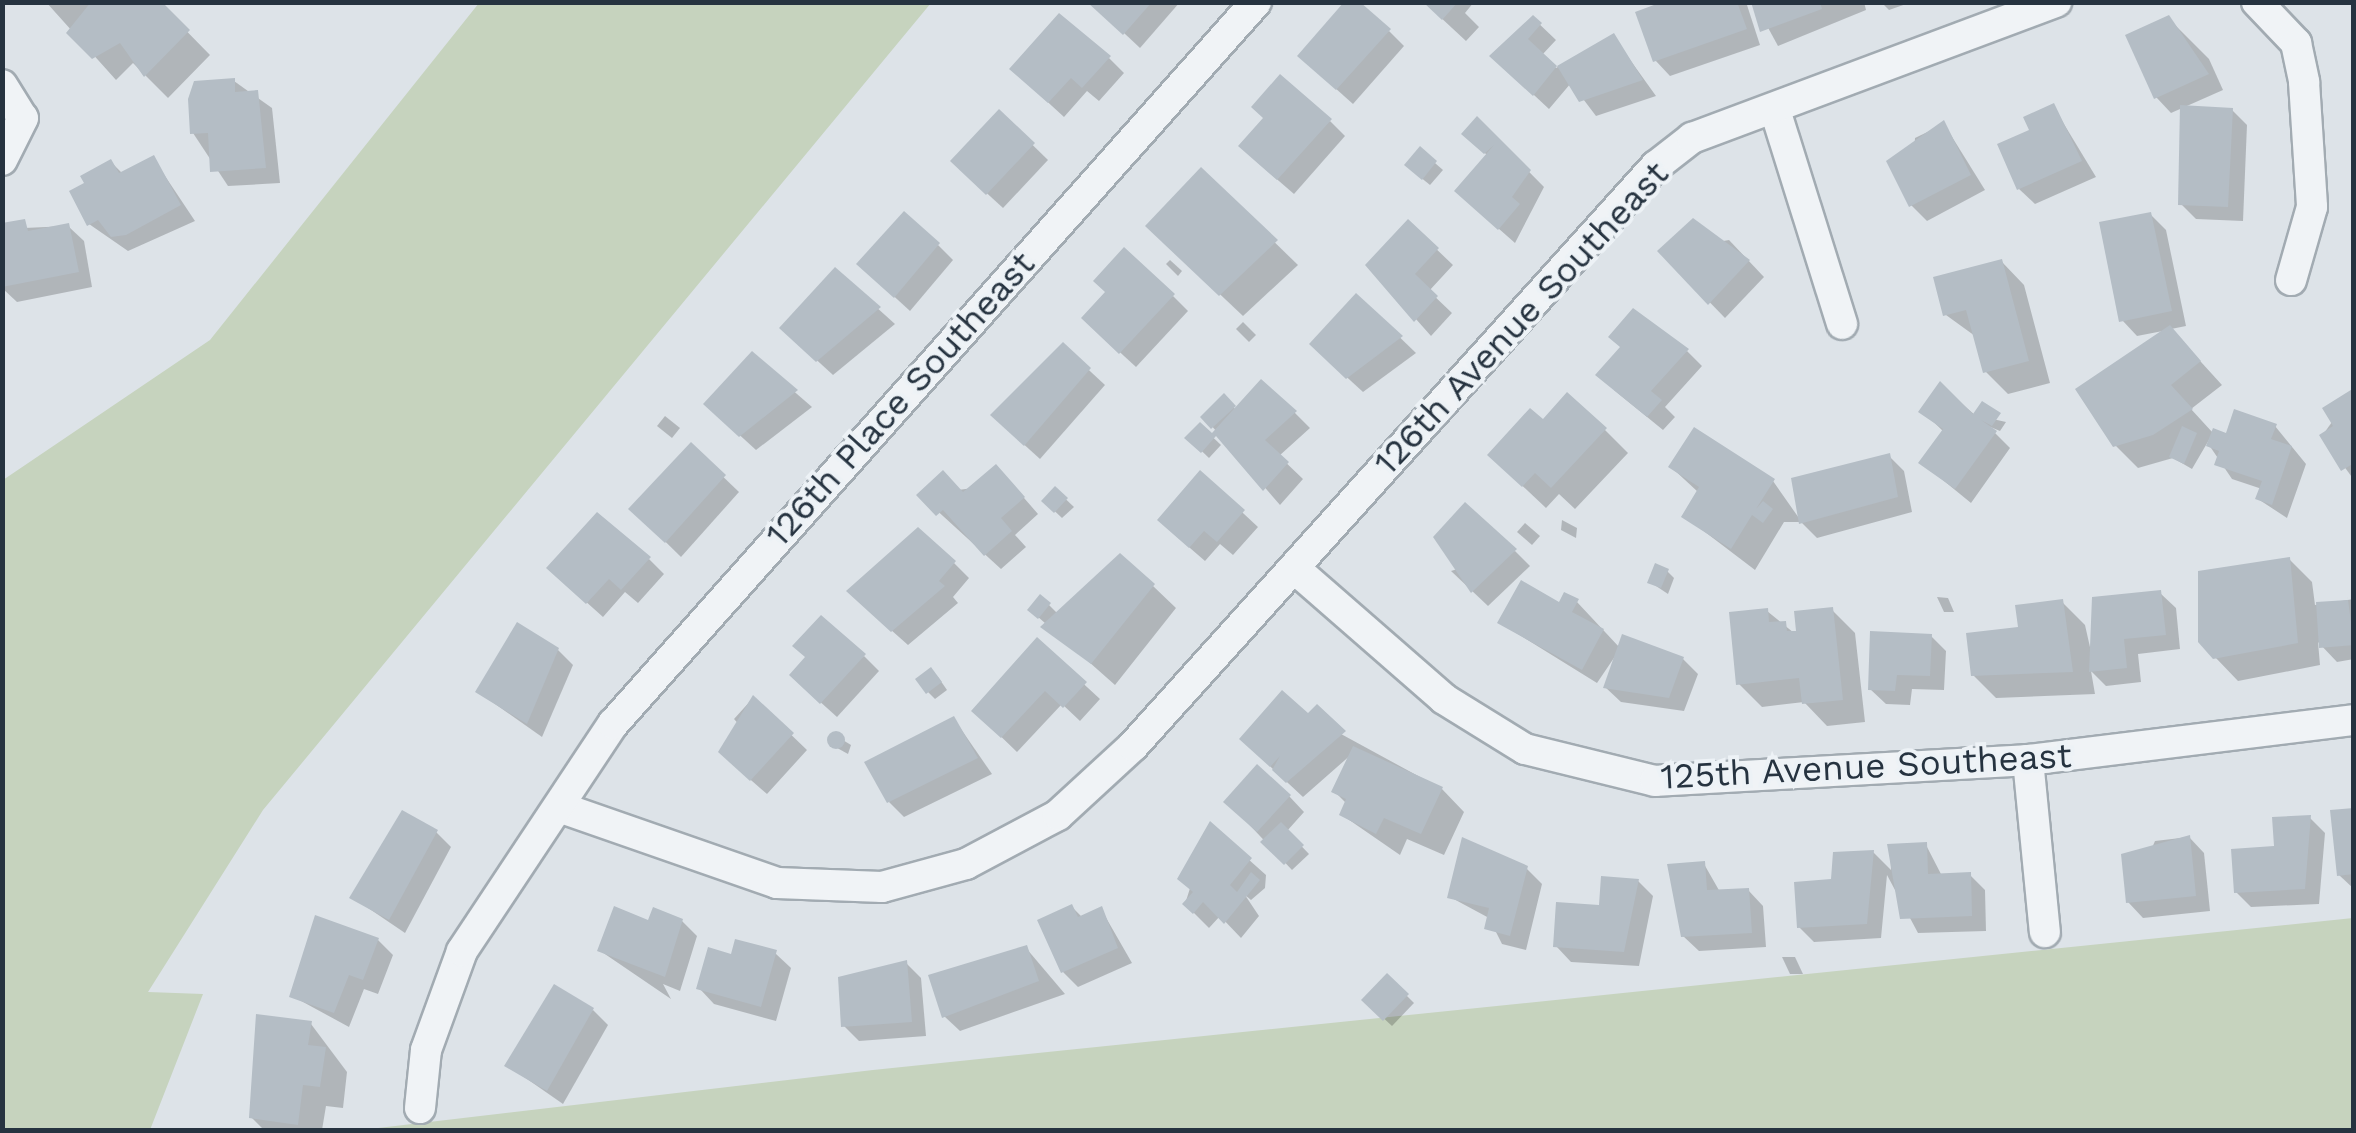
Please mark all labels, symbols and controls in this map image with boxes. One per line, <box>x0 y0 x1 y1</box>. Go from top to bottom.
street label: 126th Avenue Southeast <box>1365 152 1677 484</box>
street label: 126th Place Southeast <box>757 243 1043 555</box>
street label: 125th Avenue Southeast <box>1659 734 2073 798</box>

